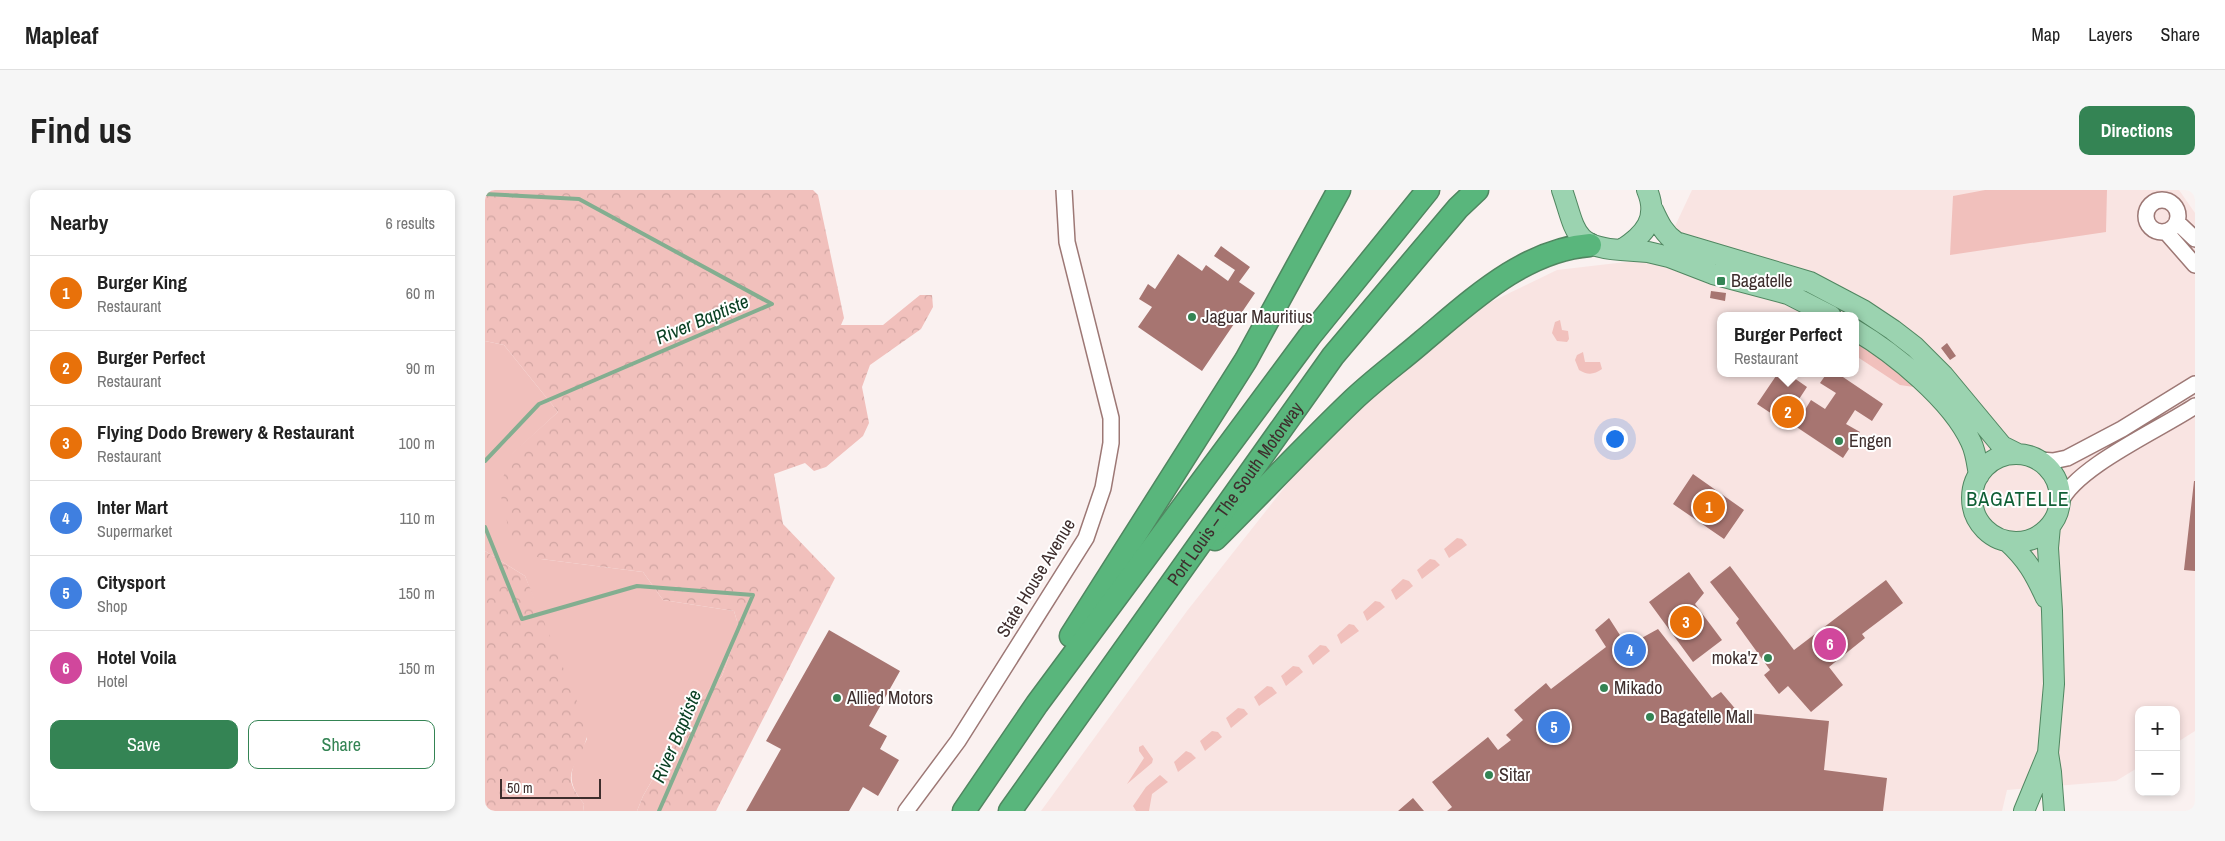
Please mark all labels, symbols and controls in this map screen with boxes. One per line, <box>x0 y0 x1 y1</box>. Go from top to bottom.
text: Mapleaf <box>25 19 98 51</box>
text: Map <box>2032 22 2060 47</box>
text: Layers <box>2088 22 2133 47</box>
text: Share <box>2161 22 2200 47</box>
button: Directions <box>2079 106 2195 155</box>
text: Find us <box>30 107 132 154</box>
text: Nearby <box>50 208 108 237</box>
text: 6 results <box>385 212 435 234</box>
place label: Bagatelle <box>1731 268 1793 293</box>
text: Burger King <box>97 269 187 295</box>
marker: Bagatelle <box>1715 275 1727 287</box>
text: 1 <box>62 282 70 304</box>
text: 60 m <box>406 282 435 304</box>
water label: River Baptiste <box>651 288 753 350</box>
text: Restaurant <box>97 295 161 317</box>
place label: Jaguar Mauritius <box>1202 304 1313 329</box>
marker: Jaguar Mauritius <box>1186 311 1198 323</box>
popup <box>1717 312 1859 377</box>
text: Burger Perfect <box>1734 321 1842 347</box>
text: Burger Perfect <box>97 344 205 370</box>
text: Restaurant <box>1734 347 1798 369</box>
text: 2 <box>62 357 70 379</box>
text: 90 m <box>406 357 435 379</box>
text: Restaurant <box>97 370 161 392</box>
pin: 2 <box>1772 393 1804 431</box>
street label: Port Louis – The South Motorway <box>1161 396 1309 590</box>
text: Flying Dodo Brewery & Restaurant <box>97 419 354 445</box>
your location <box>1602 426 1628 452</box>
place label: Engen <box>1849 428 1892 453</box>
text: 3 <box>62 432 70 454</box>
text: 100 m <box>399 432 435 454</box>
marker: Engen <box>1833 435 1845 447</box>
text: Restaurant <box>97 445 161 467</box>
district label: BAGATELLE <box>1966 485 2070 512</box>
pin: 1 <box>1693 488 1725 526</box>
text: Inter Mart <box>97 494 168 520</box>
text: 4 <box>62 507 70 529</box>
text: 110 m <box>399 507 435 529</box>
street label: State House Avenue <box>990 514 1081 642</box>
text: Supermarket <box>97 520 172 542</box>
text: Citysport <box>97 569 165 595</box>
text: 5 <box>62 582 70 604</box>
text: 150 m <box>399 582 435 604</box>
text: Shop <box>97 595 128 617</box>
pin: 3 <box>1670 603 1702 641</box>
pin: 6 <box>1814 625 1846 663</box>
pin: 4 <box>1614 631 1646 669</box>
text: Hotel Voila <box>97 644 176 670</box>
place label: moka'z <box>1712 645 1758 670</box>
marker: moka'z <box>1762 652 1774 664</box>
text: 6 <box>62 657 70 679</box>
text: 150 m <box>399 657 435 679</box>
text: Hotel <box>97 670 128 692</box>
place label: Mikado <box>1614 675 1662 700</box>
marker: Mikado <box>1598 682 1610 694</box>
water label: River Baptiste <box>645 685 707 787</box>
place label: Allied Motors <box>846 685 933 710</box>
marker: Allied Motors <box>831 692 843 704</box>
place label: Bagatelle Mall <box>1660 704 1753 729</box>
map controls <box>2135 706 2180 796</box>
button: + <box>2135 706 2180 751</box>
pin: 5 <box>1538 708 1570 746</box>
marker: Bagatelle Mall <box>1644 711 1656 723</box>
button: Save <box>50 720 238 769</box>
button: Share <box>248 720 435 769</box>
button: − <box>2135 751 2180 796</box>
place label: Sitar <box>1499 762 1530 787</box>
marker: Sitar <box>1483 769 1495 781</box>
scale bar <box>500 776 601 799</box>
text: 50 m <box>507 779 533 797</box>

